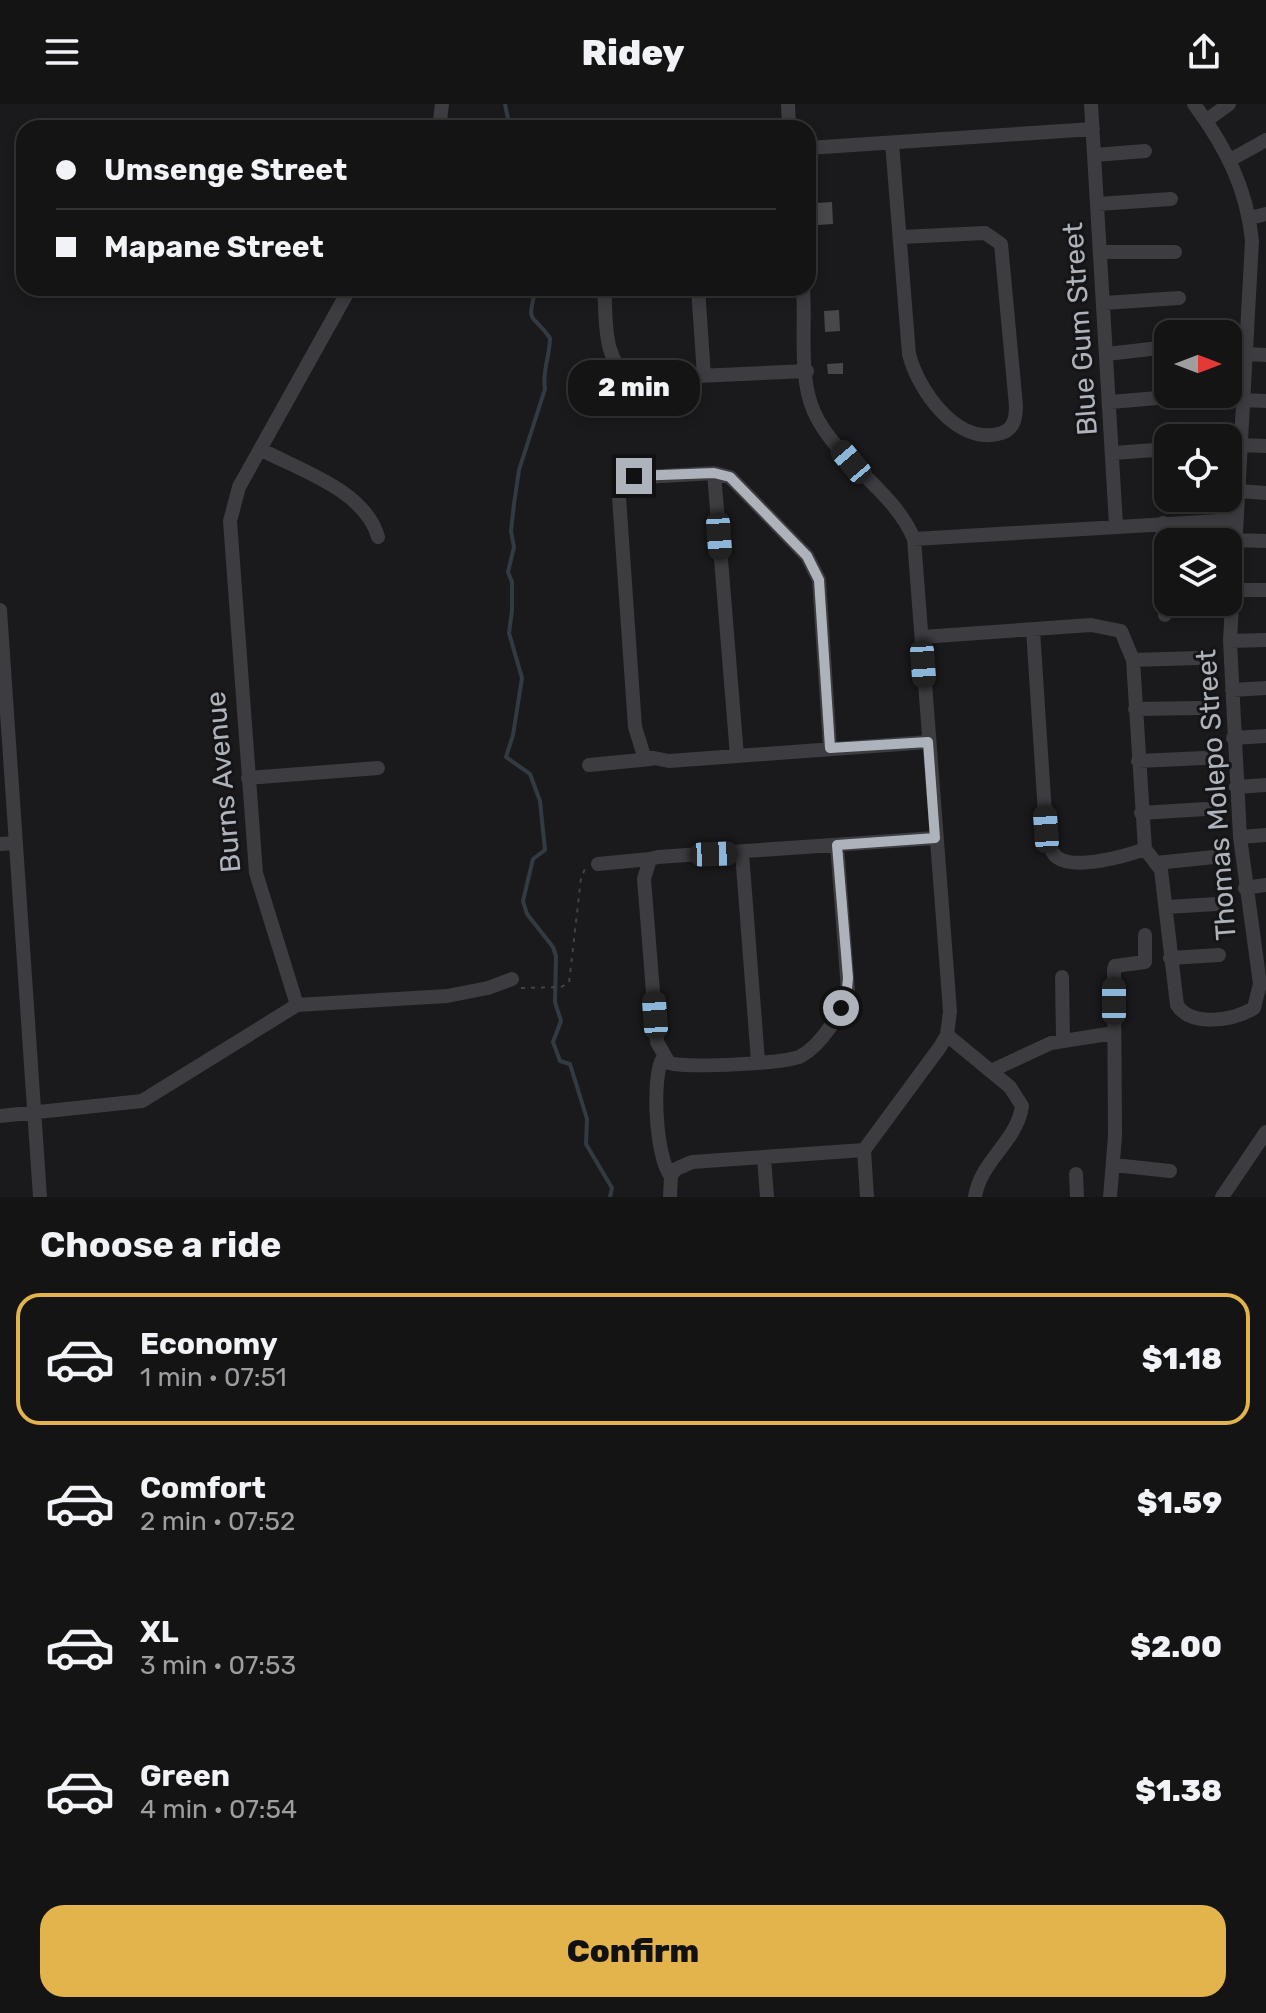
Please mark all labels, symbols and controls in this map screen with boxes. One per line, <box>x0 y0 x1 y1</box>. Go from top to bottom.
icon: menu <box>40 30 84 74</box>
icon: share <box>1182 30 1226 74</box>
text: Ridey <box>582 31 684 74</box>
text: Umsenge Street <box>104 152 347 188</box>
street label: Blue Gum Street <box>1056 221 1104 437</box>
text: Mapane Street <box>104 229 324 265</box>
north arrow <box>1154 320 1242 408</box>
map controls <box>1154 320 1242 616</box>
callout: 2 min <box>568 360 700 416</box>
text: 2 min <box>598 372 670 403</box>
button: locate <box>1154 424 1242 512</box>
car <box>826 436 876 488</box>
route end <box>616 458 652 494</box>
car <box>705 511 733 561</box>
button: layers <box>1154 528 1242 616</box>
car <box>909 639 937 689</box>
street label: Thomas Molepo Street <box>1189 648 1243 942</box>
street label: Burns Avenue <box>199 690 247 874</box>
car <box>1032 804 1060 854</box>
car <box>690 841 738 867</box>
car <box>1102 977 1126 1025</box>
car <box>641 990 669 1040</box>
route start <box>823 990 859 1026</box>
text: Choose a ride <box>40 1223 281 1266</box>
icon: car <box>44 1323 116 1395</box>
text: Economy <box>140 1326 278 1362</box>
text: $1.18 <box>1142 1341 1222 1377</box>
text: 1 min · 07:51 <box>140 1362 287 1393</box>
icon: car <box>44 1467 116 1539</box>
text: Comfort <box>140 1470 266 1506</box>
text: $1.59 <box>1137 1485 1222 1521</box>
text: 2 min · 07:52 <box>140 1506 295 1537</box>
icon: car <box>44 1611 116 1683</box>
text: XL <box>140 1614 179 1650</box>
text: $2.00 <box>1130 1629 1222 1665</box>
text: 3 min · 07:53 <box>140 1650 296 1681</box>
icon: car <box>44 1755 116 1827</box>
text: Green <box>140 1758 230 1794</box>
text: $1.38 <box>1135 1773 1222 1809</box>
text: 4 min · 07:54 <box>140 1794 297 1825</box>
button: Confirm <box>40 1905 1226 1997</box>

